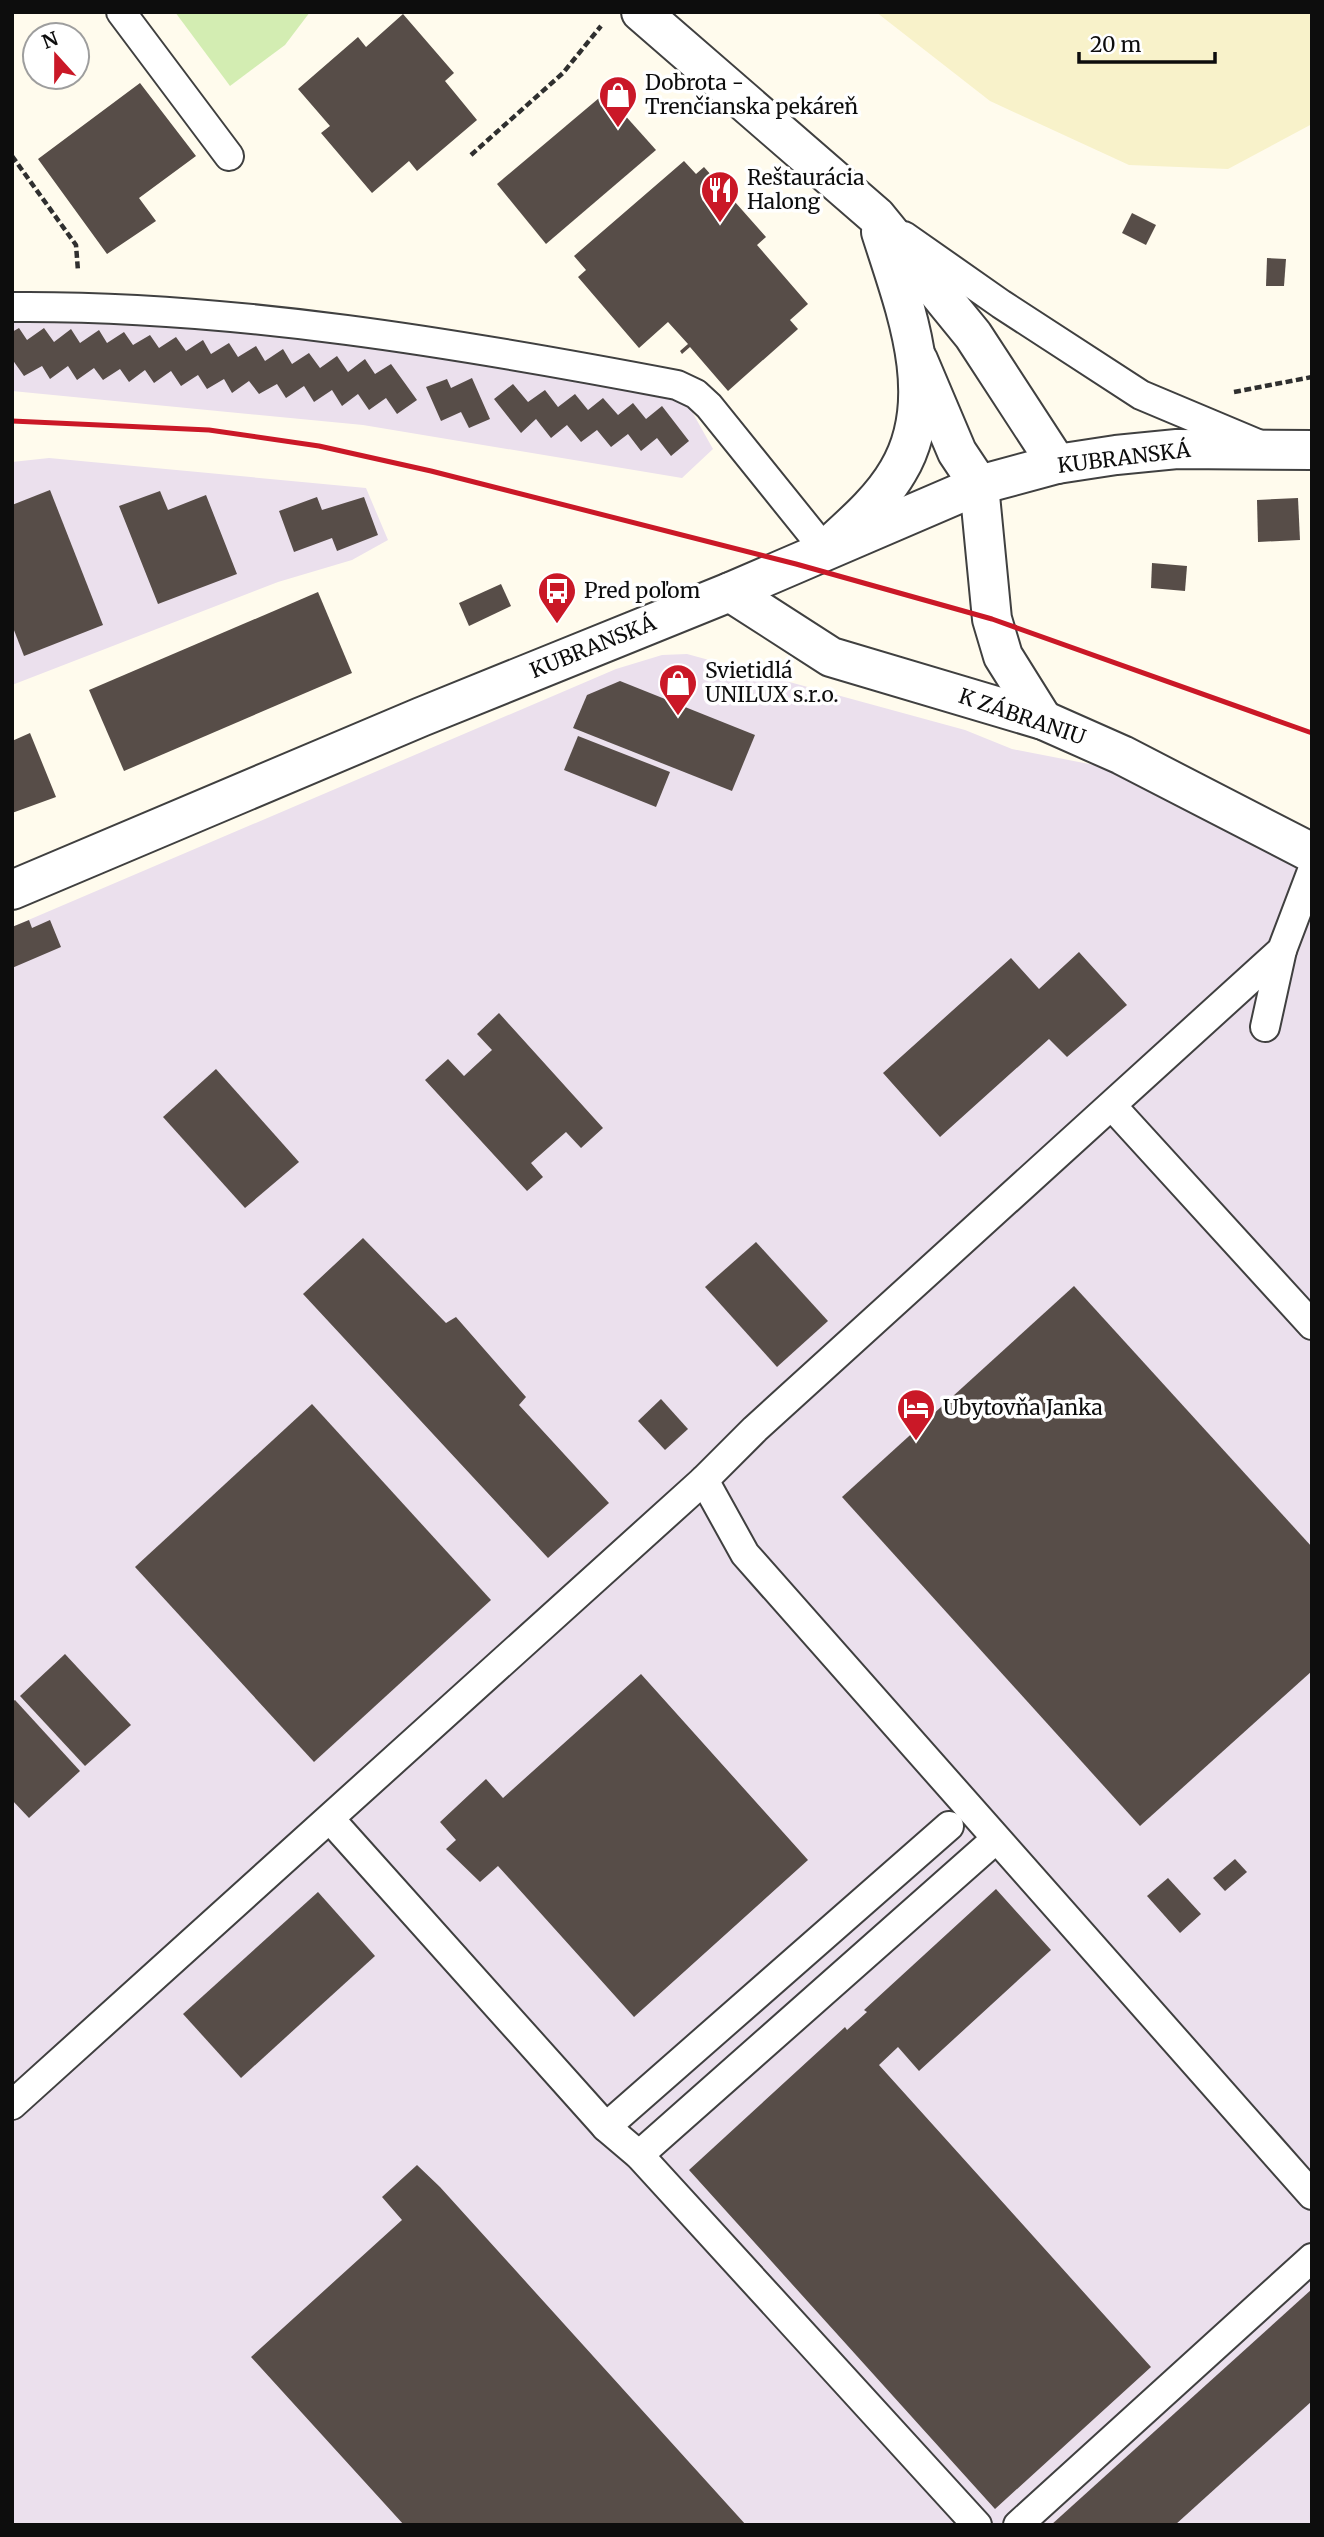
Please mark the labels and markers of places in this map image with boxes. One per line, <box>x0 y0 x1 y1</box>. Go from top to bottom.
place label: Dobrota - Trenčianska pekáreň <box>645 69 858 120</box>
shop icon: Dobrota - Trenčianska pekáreň <box>597 74 639 129</box>
place label: Reštaurácia Halong <box>747 164 864 215</box>
restaurant icon: Reštaurácia Halong <box>699 169 741 224</box>
bus stop icon: Pred poľom <box>536 570 578 625</box>
place label: Pred poľom <box>584 577 701 604</box>
place label: Svietidlá UNILUX s.r.o. <box>705 657 839 708</box>
shop icon: Svietidlá UNILUX s.r.o. <box>657 662 699 717</box>
hotel icon: Ubytovňa Janka <box>895 1387 937 1442</box>
place label: Ubytovňa Janka <box>943 1394 1103 1421</box>

